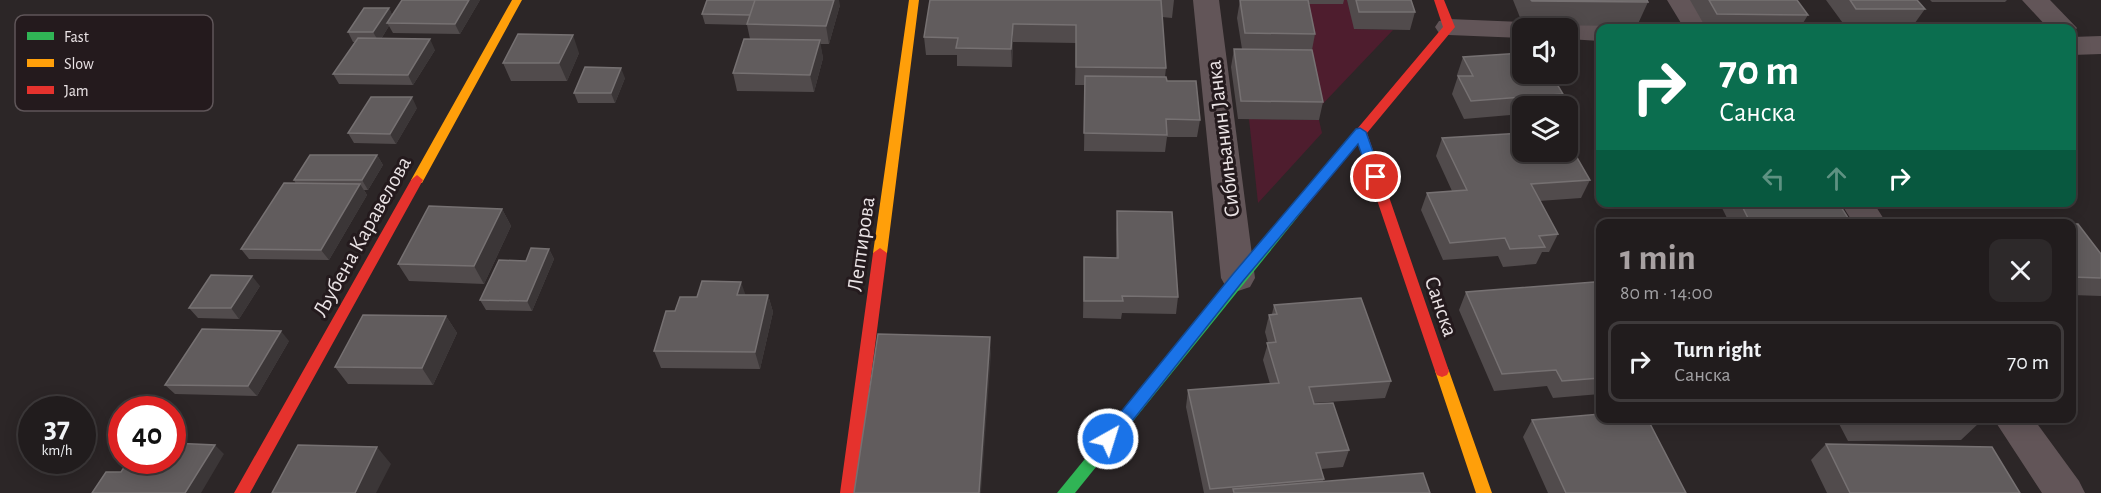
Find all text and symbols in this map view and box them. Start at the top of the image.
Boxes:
legend [15,15,213,111]
map controls [1512,18,1578,162]
button: sound [1512,18,1578,84]
text: Fast [64,29,89,45]
icon: right [1620,48,1698,126]
text: 70 m [1719,50,1799,92]
text: Slow [64,56,94,72]
street label: Сибињанин Јанка [1202,59,1244,219]
text: Jam [64,83,89,99]
button: layers [1512,96,1578,162]
text: Санска [1719,99,1796,126]
pin [1350,151,1401,202]
street label: Љубена Каравелова [309,153,415,320]
icon: arrive [1359,160,1392,193]
icon: left [1757,162,1790,195]
icon: ahead [1820,162,1853,195]
icon: right [1883,162,1916,195]
street label: Лептирова [843,195,879,293]
button: close [1989,239,2052,302]
text: 1 min [1620,240,1696,276]
street label: Санска [1421,273,1462,339]
text: 80 m · 14:00 [1620,283,1713,303]
text: Turn right [1674,339,1761,361]
icon: right [1623,345,1656,378]
text: 70 m [2007,351,2049,373]
text: Санска [1674,365,1731,385]
speed limit sign: 40 [108,396,186,474]
position arrow [1076,407,1140,471]
text: 37 [44,413,70,443]
text: km/h [42,443,72,458]

